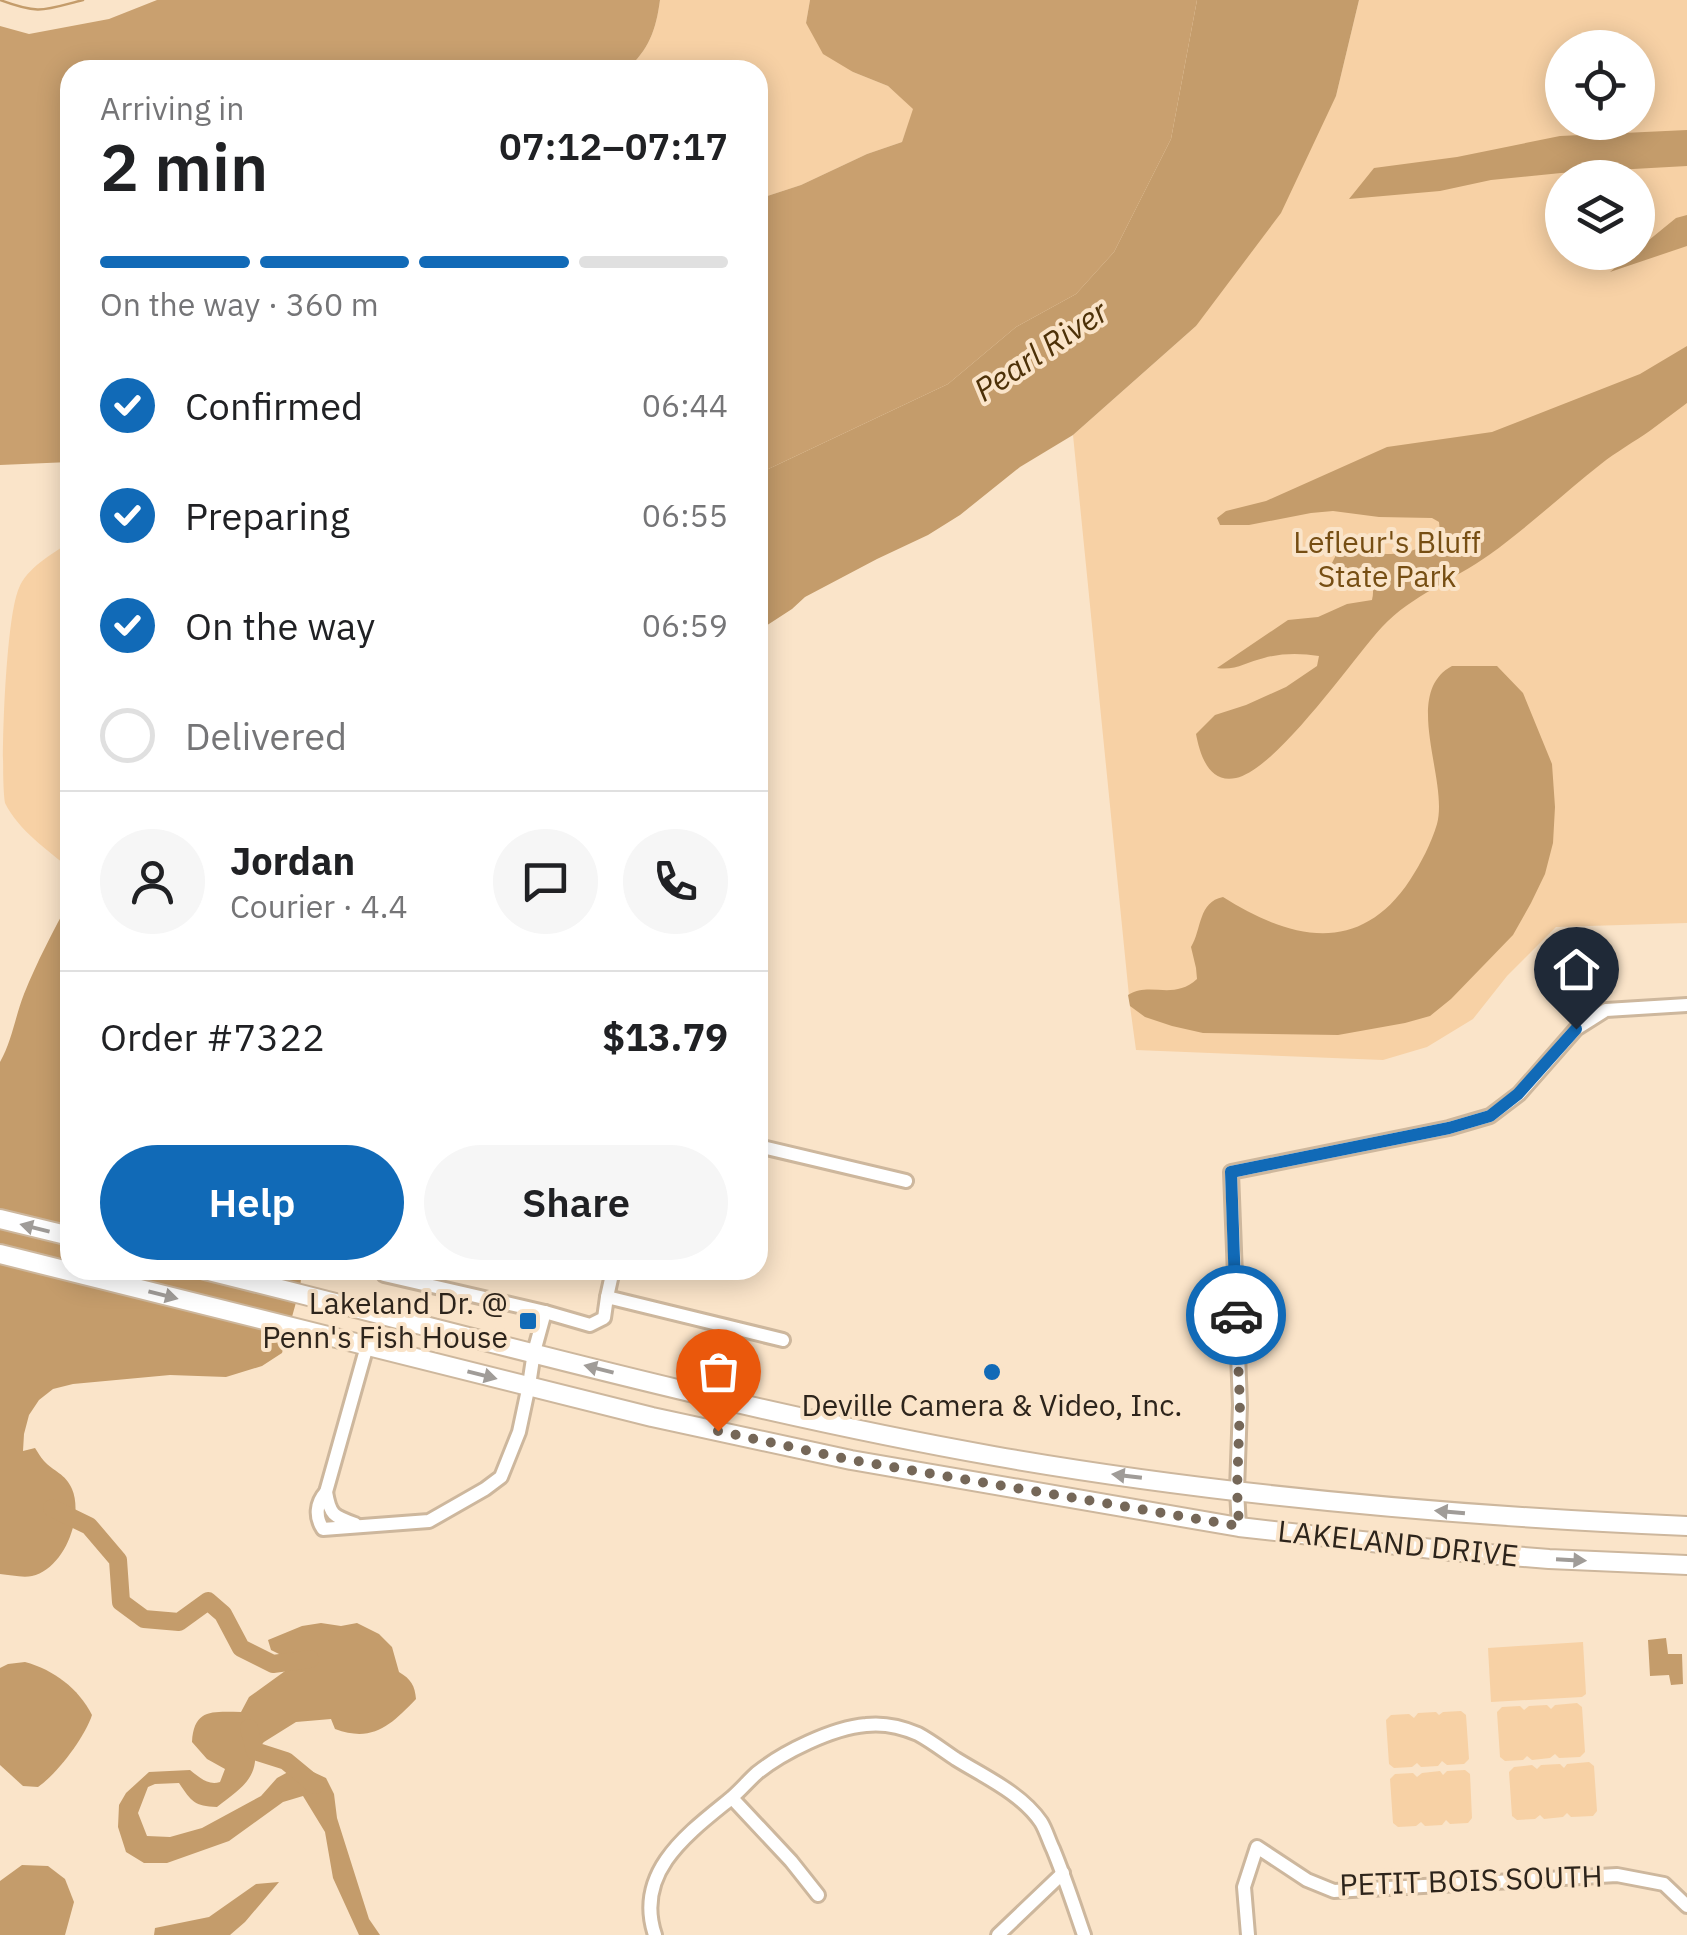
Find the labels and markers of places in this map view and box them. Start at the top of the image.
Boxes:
pin [1534,927,1619,1030]
place label: Lakeland Dr. @ Penn's Fish House [262,1283,508,1356]
marker: Lakeland Dr. @ Penn's Fish House [517,1310,539,1332]
pin [676,1329,761,1432]
marker: Deville Camera & Video, Inc. [981,1361,1003,1383]
place label: Deville Camera & Video, Inc. [802,1385,1182,1424]

